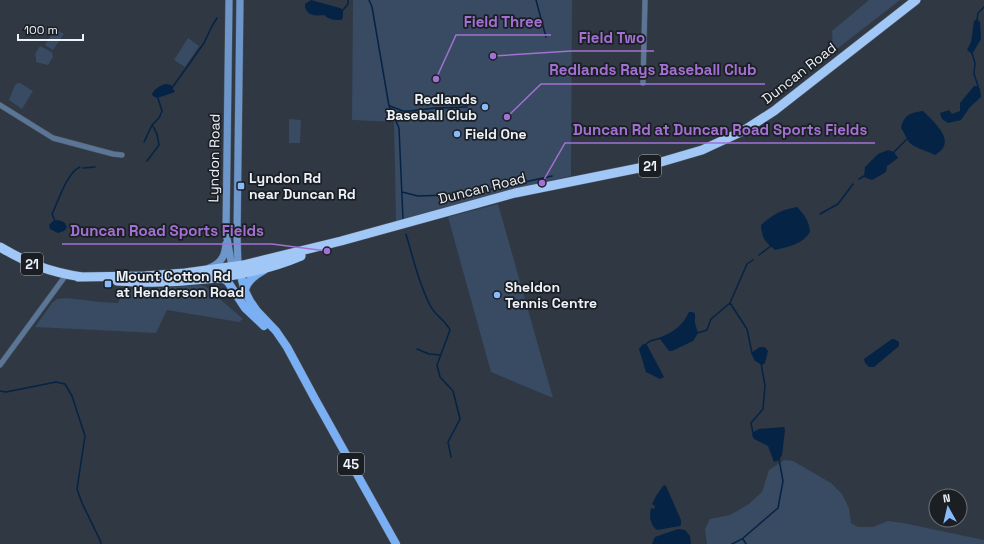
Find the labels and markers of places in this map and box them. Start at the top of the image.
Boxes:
callout: Field Three [456,8,551,35]
callout: Field Two [571,24,654,51]
callout: Redlands Rays Baseball Club [541,57,765,84]
place label: Redlands Baseball Club [386,90,477,124]
marker: Redlands Baseball Club [480,102,490,112]
callout: Duncan Rd at Duncan Road Sports Fields [565,116,875,143]
place label: Field One [465,125,527,143]
marker: Field One [452,129,462,139]
place label: Lyndon Rd near Duncan Rd [249,169,356,203]
marker: Lyndon Rd near Duncan Rd [236,181,246,191]
callout: Duncan Road Sports Fields [62,217,272,244]
place label: Mount Cotton Rd at Henderson Road [116,267,244,301]
place label: Sheldon Tennis Centre [505,278,597,312]
marker: Mount Cotton Rd at Henderson Road [103,279,113,289]
marker: Sheldon Tennis Centre [492,290,502,300]

